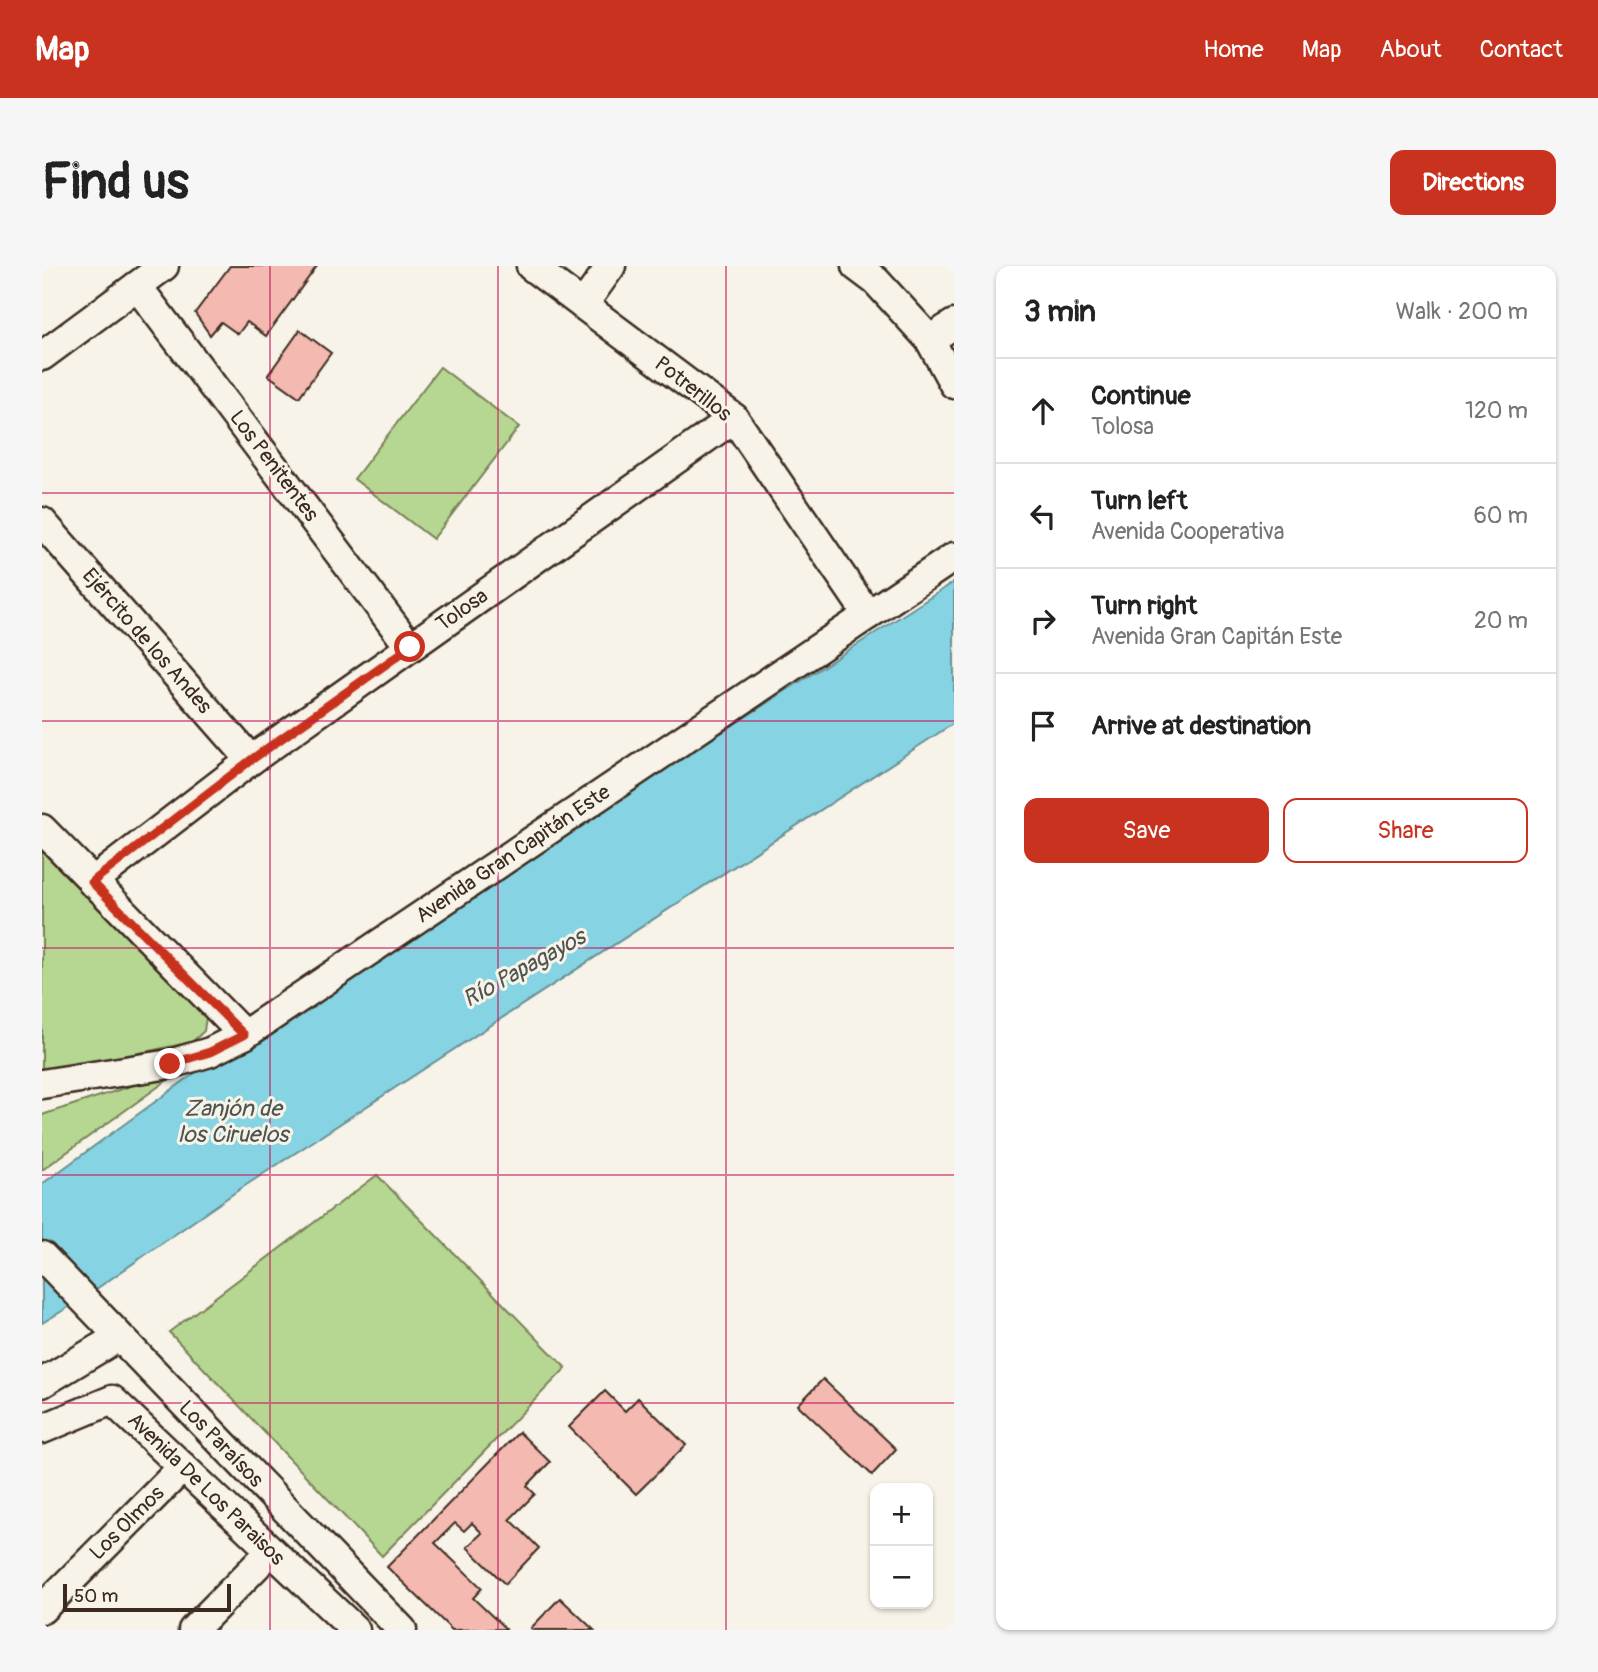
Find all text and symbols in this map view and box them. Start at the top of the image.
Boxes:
text: Map [35,29,90,70]
text: Home [1203,35,1264,64]
text: Map [1302,35,1342,64]
text: About [1380,35,1442,64]
text: Contact [1480,35,1563,64]
button: Directions [1390,150,1556,215]
text: Find us [42,152,189,213]
text: 3 min [1024,293,1096,330]
text: Walk · 200 m [1395,297,1528,326]
street label: Potrerillos [649,350,738,428]
text: Continue [1091,380,1191,412]
icon: ahead [1024,392,1062,430]
text: 120 m [1465,396,1528,425]
street label: Los Penitentes [223,405,325,528]
text: Tolosa [1091,412,1154,441]
text: Turn left [1091,485,1187,517]
icon: left [1024,497,1062,535]
text: 60 m [1473,501,1528,530]
text: Avenida Cooperativa [1091,517,1284,546]
street label: Ejército de los Andes [76,563,218,720]
street label: Tolosa [431,582,493,638]
text: Turn right [1091,590,1197,622]
icon: right [1024,602,1062,640]
text: 20 m [1474,606,1528,635]
text: Avenida Gran Capitán Este [1091,622,1342,651]
route start [394,631,425,662]
icon: arrive [1024,707,1062,745]
text: Arrive at destination [1091,710,1311,742]
street label: Avenida Gran Capitán Este [410,778,616,929]
button: Save [1024,798,1269,863]
button: Share [1283,798,1528,863]
water label: Río Papagayos [458,921,593,1014]
route end [154,1048,185,1079]
water label: Zanjón de los Ciruelos [178,1094,291,1149]
street label: Los Paraísos [173,1395,270,1494]
street label: Avenida De Los Paraisos [122,1407,291,1572]
street label: Los Olmos [84,1480,170,1566]
map controls [870,1483,933,1609]
button: + [870,1483,933,1546]
button: − [870,1546,933,1609]
scale bar [63,1581,231,1613]
text: 50 m [74,1584,118,1608]

